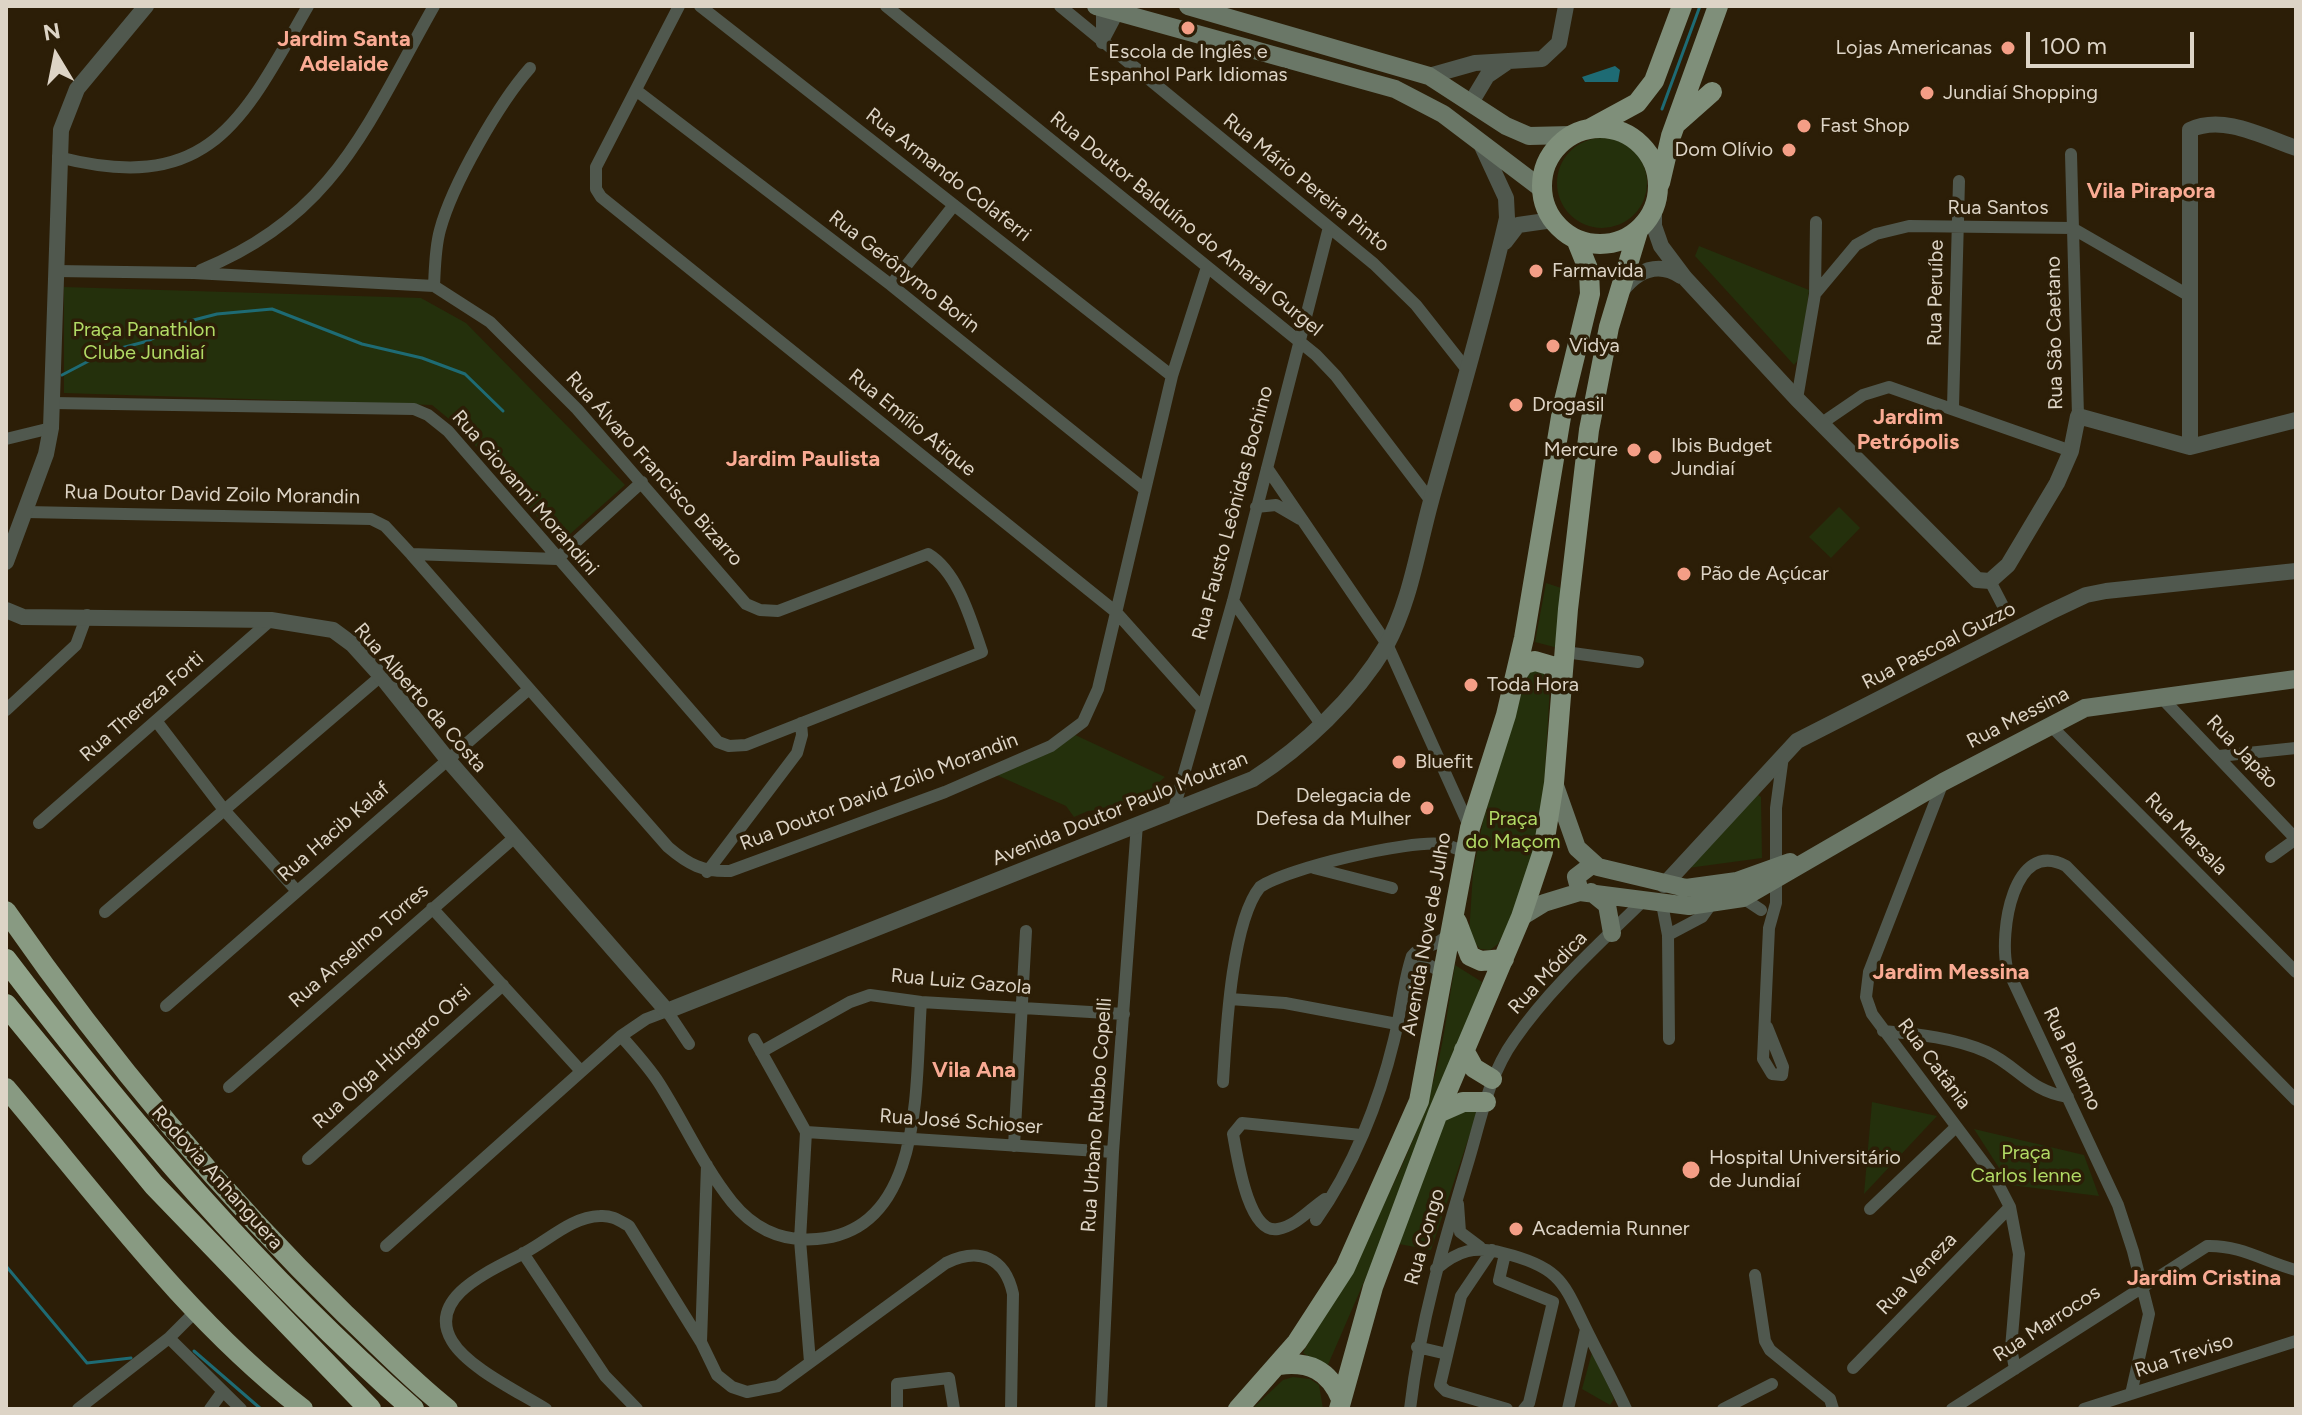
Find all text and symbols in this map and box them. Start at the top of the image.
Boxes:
north arrow [16,16,96,96]
scale bar [2030,16,2198,66]
text: N [41,17,62,47]
marker: Escola de Inglês e Espanhol Park Idiomas [1179,19,1197,37]
district label: Jardim Santa Adelaide [277,27,411,78]
text: 100 m [2040,31,2107,60]
place label: Lojas Americanas [1836,36,1992,60]
marker: Lojas Americanas [1999,39,2017,57]
place label: Escola de Inglês e Espanhol Park Idiomas [1088,40,1288,87]
place label: Jundiaí Shopping [1943,81,2098,105]
marker: Jundiaí Shopping [1918,84,1936,102]
street label: Rua Armando Colaferri [861,103,1035,247]
street label: Rua Doutor Balduíno do Amaral Gurgel [1045,107,1327,341]
street label: Rua Mário Pereira Pinto [1218,109,1394,257]
place label: Fast Shop [1820,114,1910,138]
marker: Fast Shop [1795,117,1813,135]
place label: Dom Olívio [1674,138,1773,162]
marker: Dom Olívio [1780,141,1798,159]
district label: Vila Pirapora [2086,179,2216,205]
street label: Rua Santos [1948,196,2048,220]
street label: Rua Gerônymo Borin [824,206,984,338]
street label: Rua Peruíbe [1923,240,1949,346]
street label: Rua São Caetano [2042,256,2068,410]
place label: Farmavida [1552,259,1644,283]
marker: Farmavida [1527,262,1545,280]
park label: Praça Panathlon Clube Jundiaí [72,318,216,365]
place label: Vidya [1569,334,1620,358]
marker: Vidya [1544,337,1562,355]
street label: Rua Emílio Atique [843,364,981,482]
street label: Rua Álvaro Francisco Bizarro [560,367,748,571]
street label: Rua Fausto Leônidas Bochino [1187,383,1279,643]
place label: Drogasil [1532,393,1604,417]
marker: Drogasil [1507,396,1525,414]
street label: Rua Giovanni Morandini [447,405,603,581]
district label: Jardim Petrópolis [1857,405,1959,456]
place label: Ibis Budget Jundiaí [1671,434,1772,481]
place label: Mercure [1544,438,1618,462]
marker: Mercure [1625,441,1643,459]
district label: Jardim Paulista [726,447,880,473]
marker: Ibis Budget Jundiaí [1646,448,1664,466]
street label: Rua Doutor David Zoilo Morandin [64,480,360,510]
place label: Pão de Açúcar [1700,562,1829,586]
marker: Pão de Açúcar [1675,565,1693,583]
street label: Rua Pascoal Guzzo [1858,597,2020,695]
street label: Rua Alberto da Costa [349,618,491,778]
street label: Rua Thereza Forti [75,647,209,767]
place label: Toda Hora [1487,673,1579,697]
marker: Toda Hora [1462,676,1480,694]
street label: Rua Messina [1963,682,2073,754]
street label: Rua Japão [2201,710,2283,794]
street label: Rua Doutor David Zoilo Morandin [737,728,1021,856]
street label: Avenida Doutor Paulo Moutran [989,747,1251,871]
place label: Bluefit [1415,750,1473,774]
marker: Bluefit [1390,753,1408,771]
street label: Rua Hacib Kalaf [273,777,395,887]
place label: Delegacia de Defesa da Mulher [1255,784,1411,831]
street label: Rua Marsala [2140,788,2232,880]
marker: Delegacia de Defesa da Mulher [1418,799,1436,817]
park label: Praça do Maçom [1466,807,1560,854]
street label: Avenida Nove de Julho [1397,830,1457,1038]
street label: Rua Anselmo Torres [284,879,434,1013]
street label: Rua Módica [1504,927,1592,1019]
district label: Jardim Messina [1873,960,2029,986]
street label: Rua Luiz Gazola [890,964,1032,1000]
street label: Rua Olga Húngaro Orsi [308,980,476,1134]
street label: Rua Urbano Rubbo Copelli [1077,997,1117,1233]
street label: Rua Palermo [2038,1004,2106,1114]
street label: Rua Catânia [1892,1014,1976,1114]
district label: Vila Ana [932,1058,1016,1084]
street label: Rodovia Anhanguera [146,1101,288,1255]
street label: Rua José Schioser [879,1104,1043,1140]
park label: Praça Carlos Ienne [1970,1141,2082,1188]
place label: Hospital Universitário de Jundiaí [1709,1146,1901,1193]
marker: Hospital Universitário de Jundiaí [1680,1159,1702,1181]
street label: Rua Congo [1400,1186,1450,1288]
place label: Academia Runner [1532,1217,1690,1241]
marker: Academia Runner [1507,1220,1525,1238]
street label: Rua Veneza [1872,1228,1962,1320]
district label: Jardim Cristina [2127,1266,2281,1292]
street label: Rua Marrocos [1989,1280,2105,1368]
street label: Rua Treviso [2132,1329,2236,1383]

